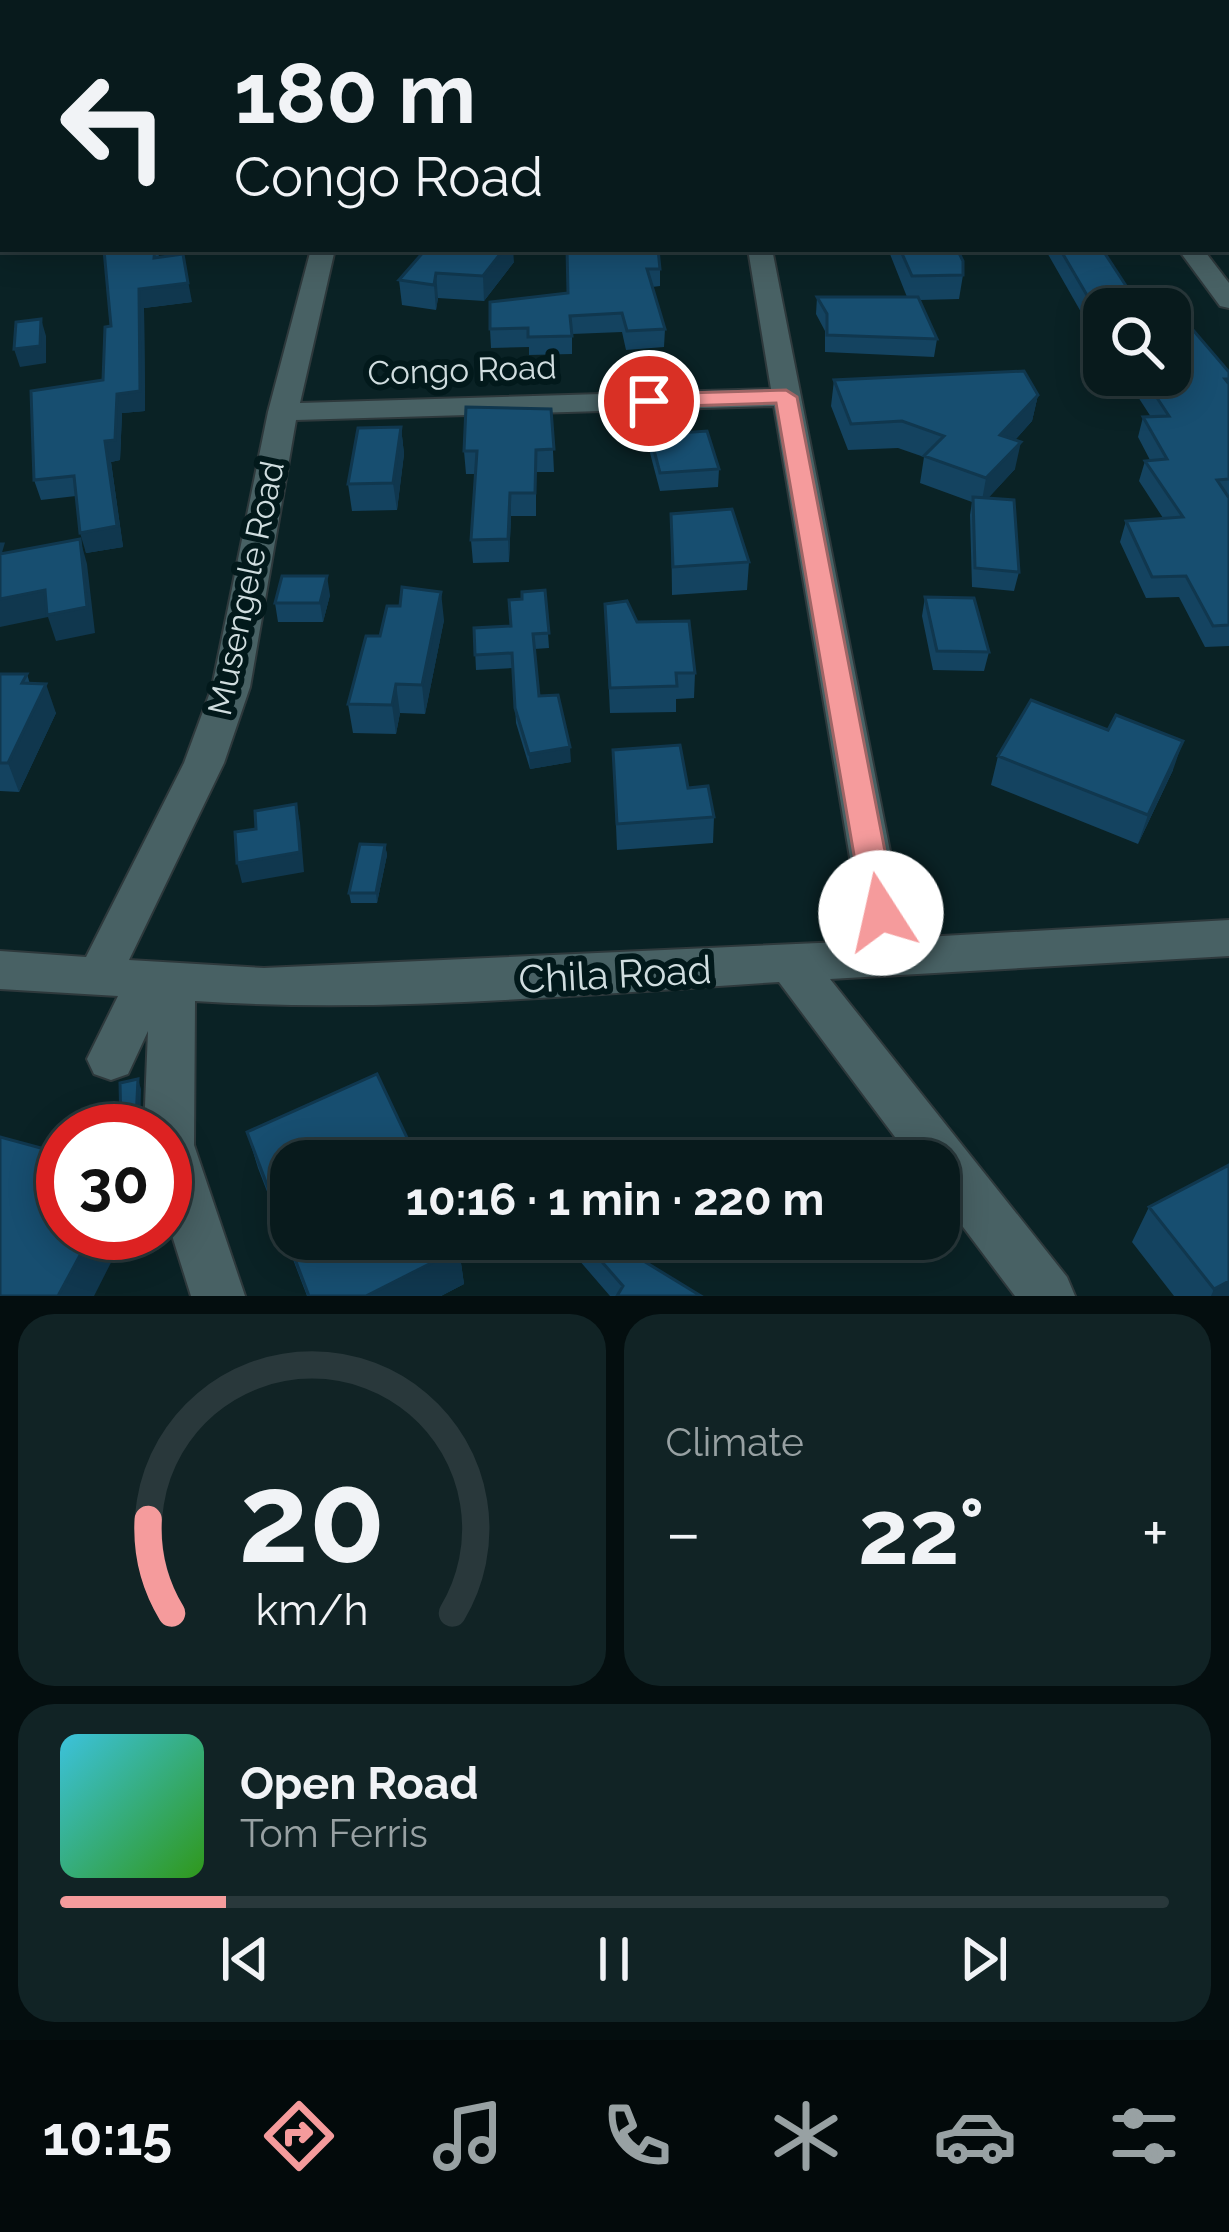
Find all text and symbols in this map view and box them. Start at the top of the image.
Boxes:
text: 180 m [234,44,476,143]
icon: left [36,48,192,204]
text: Congo Road [234,145,543,209]
map controls [1083,288,1191,396]
button: search [1083,288,1191,396]
street label: Congo Road [367,347,557,393]
pin [598,350,700,452]
icon: arrive [616,368,682,434]
street label: Musengele Road [200,457,292,719]
position arrow [818,850,944,976]
street label: Chila Road [517,946,713,1002]
speed limit sign: 30 [36,1104,192,1260]
text: 10:16 · 1 min · 220 m [406,1173,824,1226]
text: Climate [666,1419,804,1465]
text: 20 [238,1445,385,1591]
text: 22° [858,1479,985,1585]
text: − [666,1494,701,1571]
text: + [1142,1494,1169,1571]
text: km/h [255,1585,368,1635]
text: Open Road [240,1757,479,1810]
text: Tom Ferris [240,1810,428,1856]
icon: previous [212,1926,278,1992]
icon: pause [581,1926,647,1992]
icon: next [951,1926,1017,1992]
icon: directions [257,2094,341,2178]
icon: music [426,2094,510,2178]
icon: phone [595,2094,679,2178]
icon: climate [764,2094,848,2178]
icon: car [933,2094,1017,2178]
icon: filters [1102,2094,1186,2178]
text: 10:15 [43,2104,172,2168]

